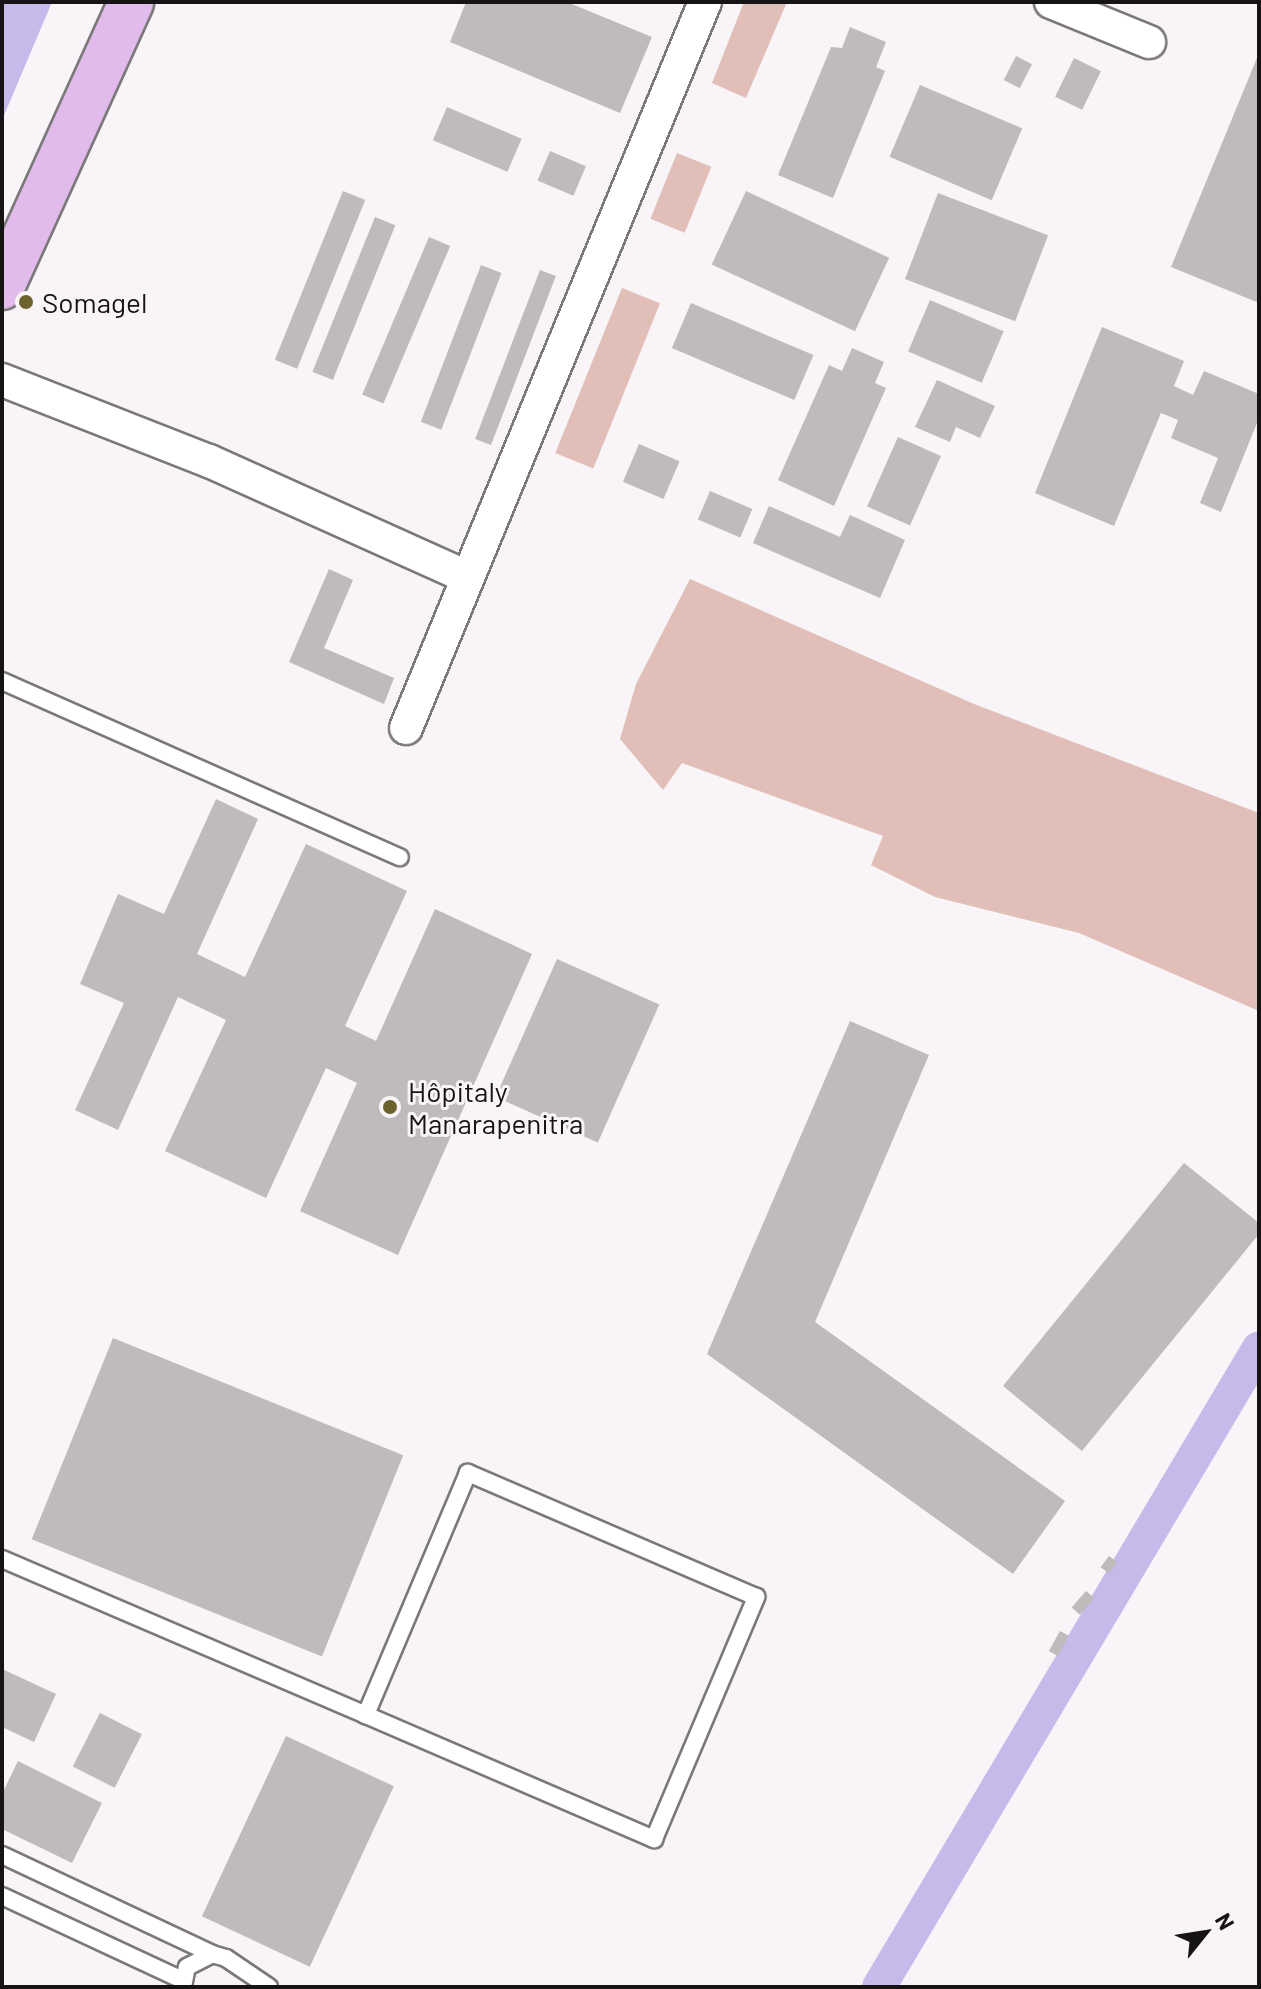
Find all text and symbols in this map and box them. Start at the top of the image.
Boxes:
place label: Somagel [42,285,147,319]
marker: Somagel [17,293,35,311]
place label: Hôpitaly Manarapenitra [408,1074,583,1140]
marker: Hôpitaly Manarapenitra [379,1096,401,1118]
north arrow [1165,1893,1245,1973]
text: N [1211,1908,1241,1934]

